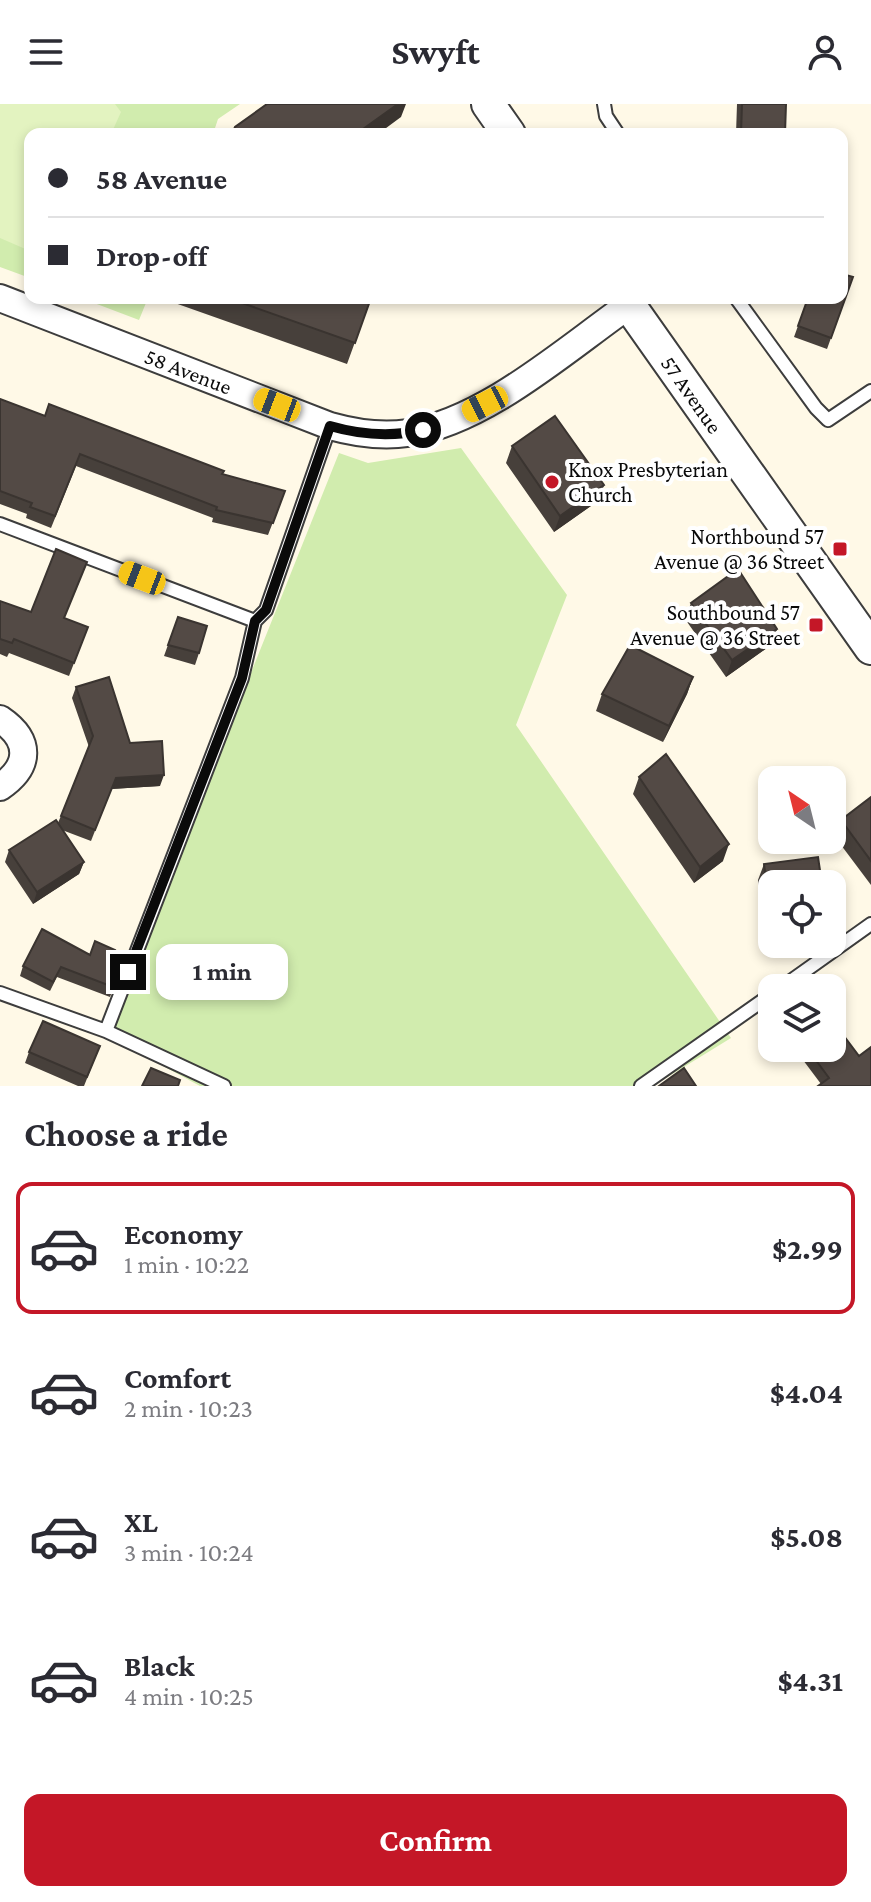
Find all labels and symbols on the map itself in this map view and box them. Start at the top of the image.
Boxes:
street label: 58 Avenue [141,343,235,400]
street label: 57 Avenue [656,351,727,438]
car [458,382,512,426]
car [250,385,304,425]
route start [405,412,441,448]
place label: Knox Presbyterian Church [568,457,728,507]
marker: Knox Presbyterian Church [543,473,561,491]
place label: Northbound 57 Avenue @ 36 Street [654,524,825,574]
marker: Northbound 57 Avenue @ 36 Street [831,540,849,558]
car [115,558,169,598]
place label: Southbound 57 Avenue @ 36 Street [630,600,801,650]
marker: Southbound 57 Avenue @ 36 Street [807,616,825,634]
north arrow [758,766,846,854]
callout: 1 min [156,944,288,1000]
route end [110,954,146,990]

